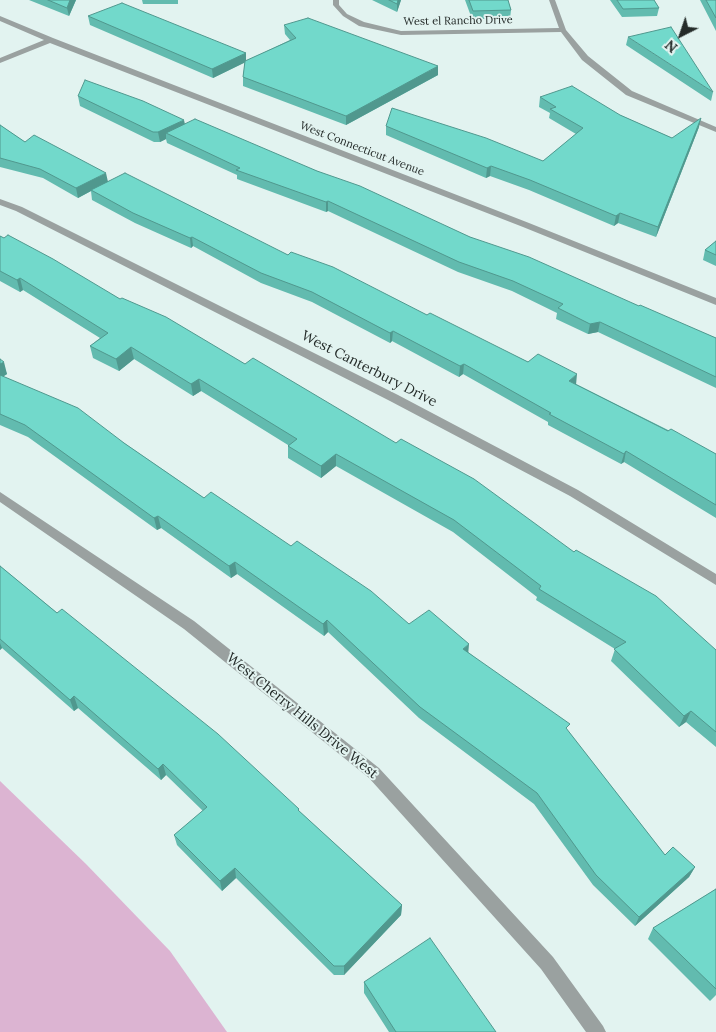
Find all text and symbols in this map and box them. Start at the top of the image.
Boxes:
north arrow [656,10,706,60]
street label: West el Rancho Drive [403,13,513,29]
text: N [661,36,681,57]
street label: West Connecticut Avenue [298,119,426,179]
street label: West Canterbury Drive [298,328,440,410]
street label: West Cherry Hills Drive West [223,650,381,782]

